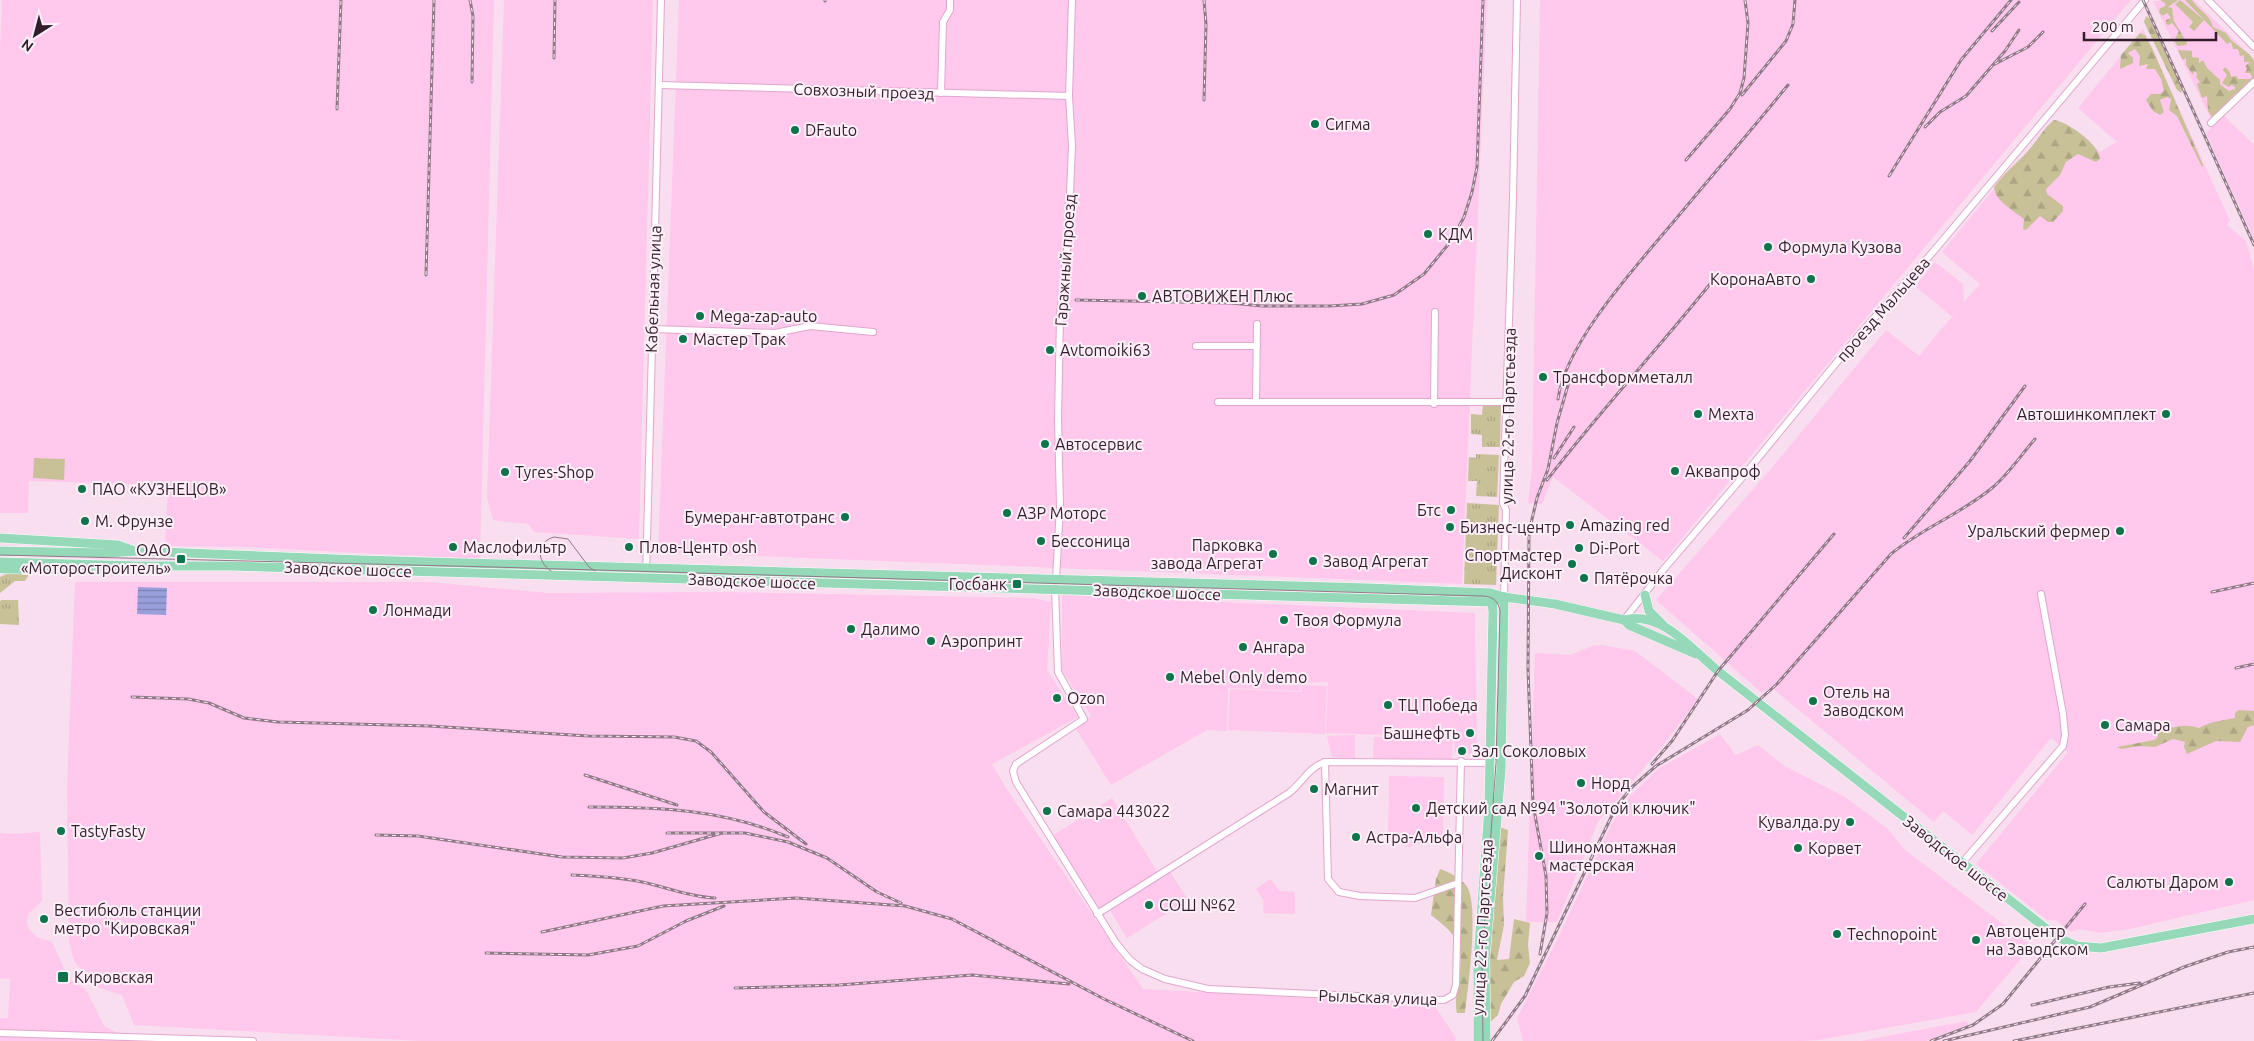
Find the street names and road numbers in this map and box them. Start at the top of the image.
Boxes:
street label: Совхозный проезд [793,80,935,102]
street label: Гаражный проезд [1051,193,1079,327]
street label: Кабельная улица [642,225,664,353]
street label: проезд Мальцева [1833,253,1933,365]
street label: улица 22-го Партсъезда [1497,328,1519,504]
street label: Заводское шоссе [284,558,412,580]
street label: Заводское шоссе [688,570,816,592]
street label: Заводское шоссе [1093,581,1221,603]
street label: Заводское шоссе [1900,811,2012,905]
street label: улица 22-го Партсъезда [1468,838,1496,1016]
street label: Рыльская улица [1318,986,1438,1008]

